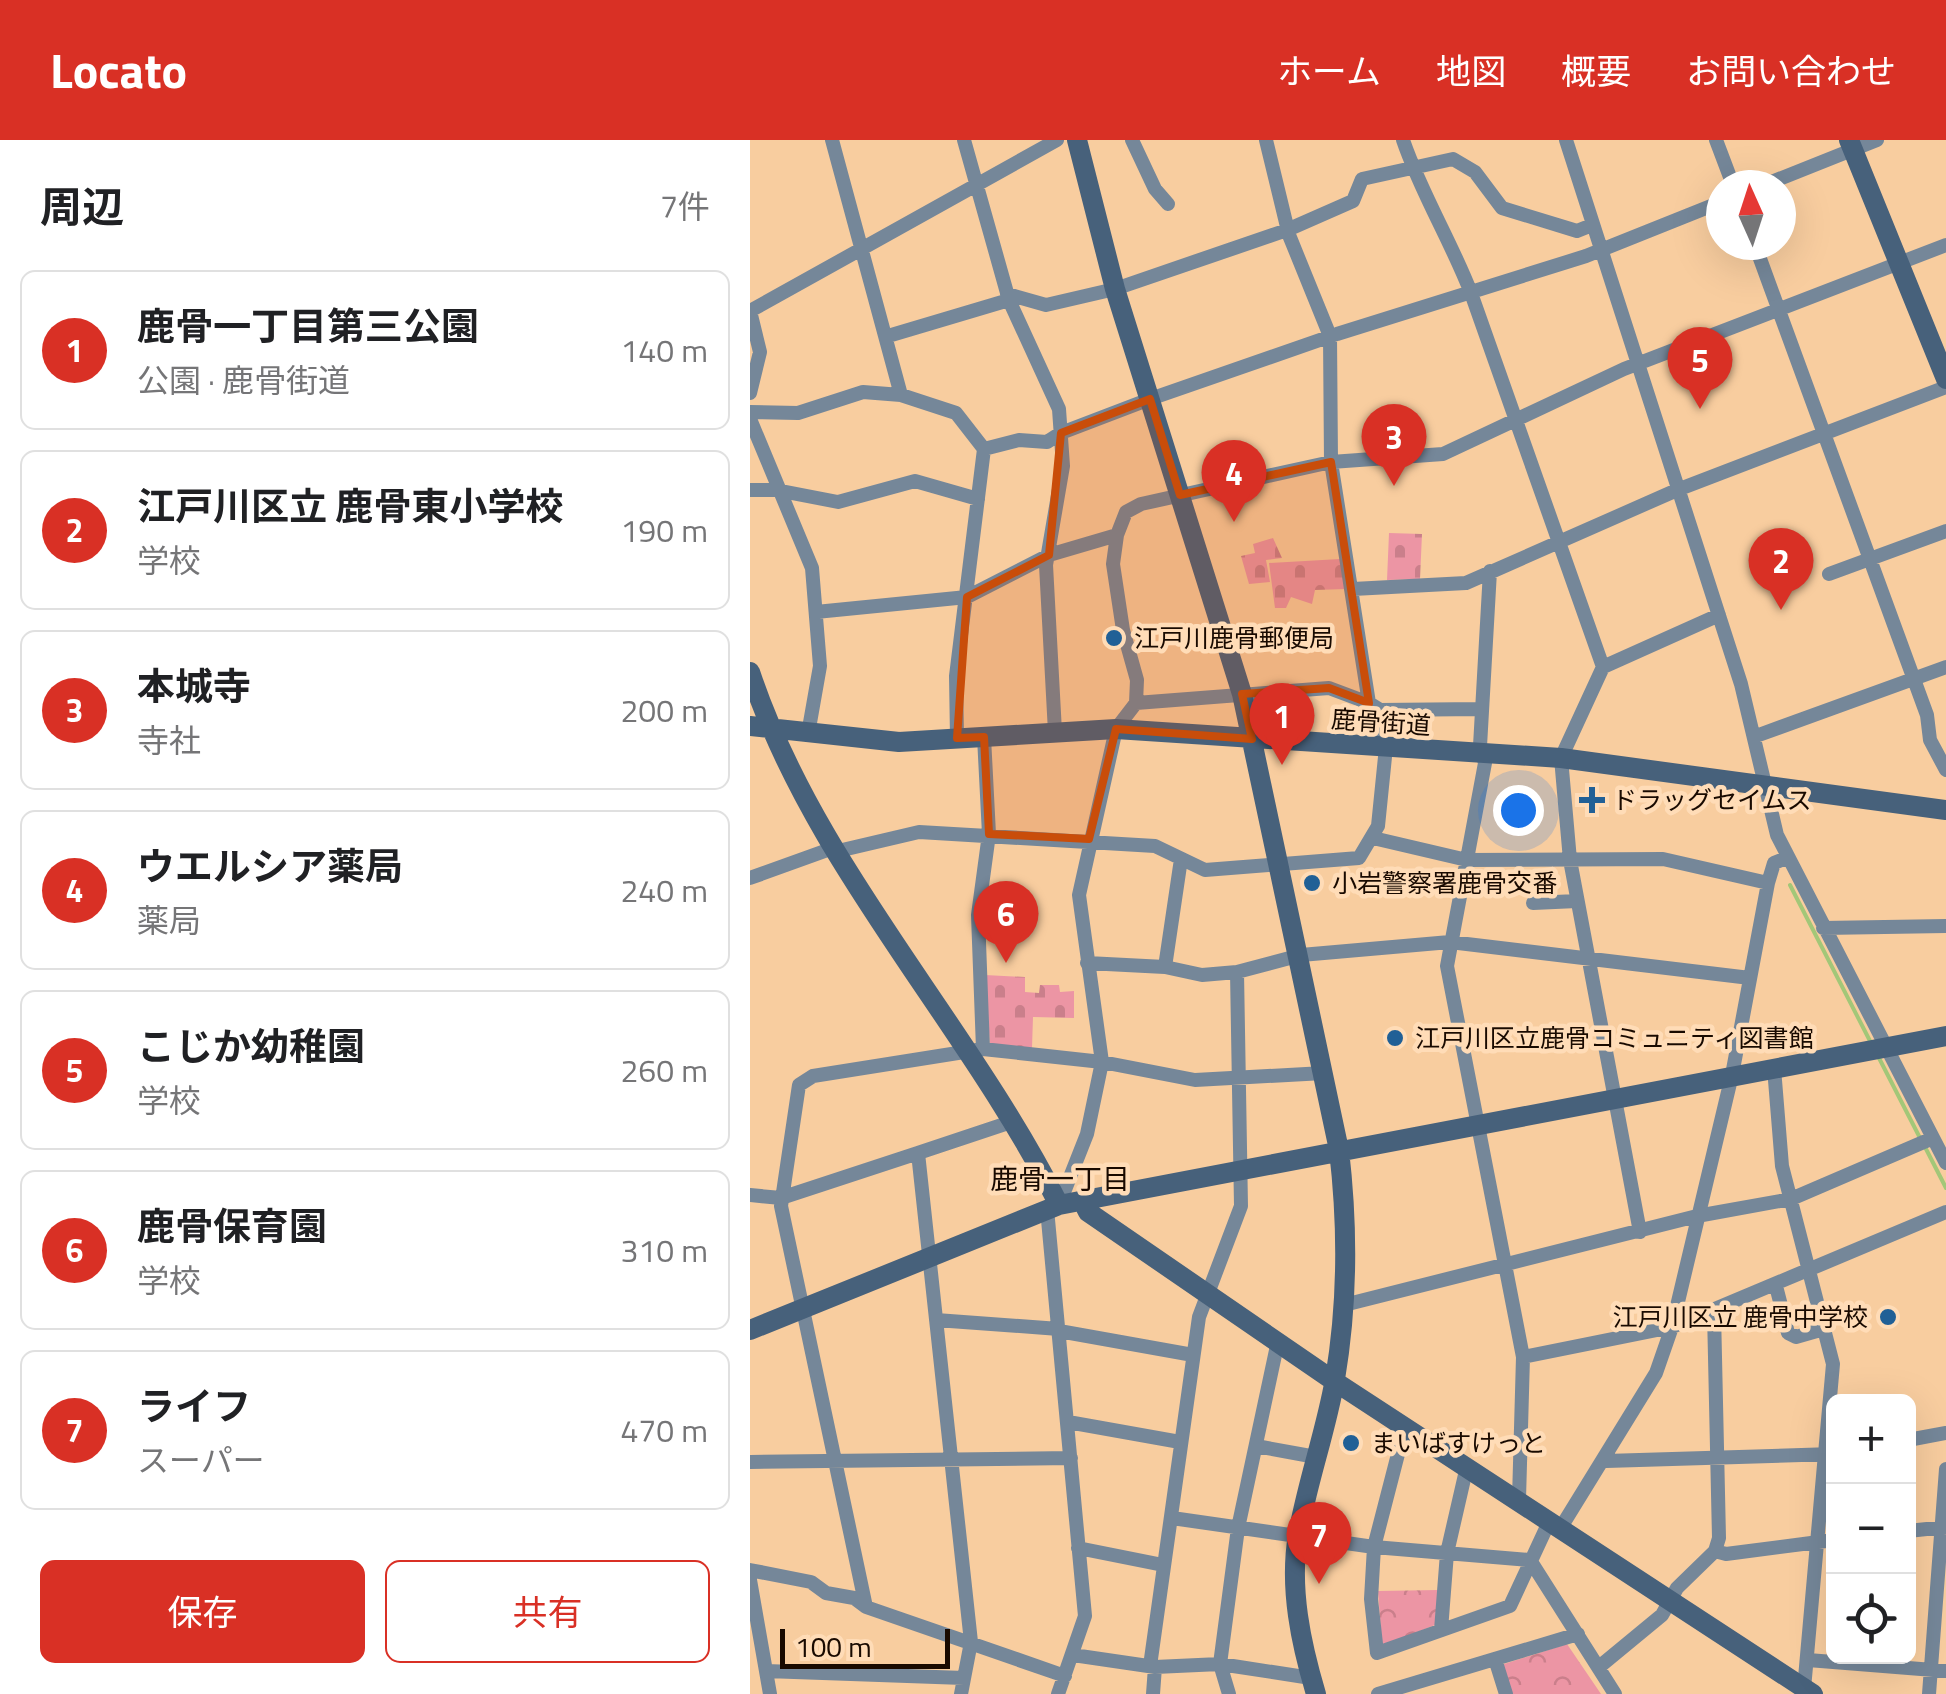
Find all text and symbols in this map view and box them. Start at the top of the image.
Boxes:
text: Locato [50,34,187,107]
text: ホーム [1277,44,1381,98]
text: 地図 [1436,44,1506,98]
text: 概要 [1561,44,1631,98]
text: お問い合わせ [1686,44,1896,98]
north arrow [1706,170,1796,260]
text: 周辺 [40,174,124,238]
text: 7件 [660,182,710,230]
text: 鹿骨一丁目第三公園 [137,297,479,355]
text: 1 [66,326,83,374]
text: 140 m [620,326,708,374]
pin: 5 [1668,326,1732,409]
text: 公園 · 鹿骨街道 [137,356,350,404]
pin: 3 [1362,404,1426,486]
pin: 4 [1202,440,1266,522]
text: 江戸川区立 鹿骨東小学校 [137,477,563,535]
text: 2 [66,506,83,554]
text: 190 m [620,506,708,554]
pin: 2 [1748,528,1814,610]
text: 学校 [137,536,201,584]
place label: 江戸川鹿骨郵便局 [1134,619,1334,657]
marker: 江戸川鹿骨郵便局 [1103,627,1125,649]
text: 本城寺 [137,657,251,715]
pin: 1 [1250,682,1314,765]
text: 3 [66,686,83,734]
text: 200 m [620,686,708,734]
street label: 鹿骨街道 [1330,700,1432,744]
text: 寺社 [137,716,201,764]
place label: ドラッグセイムス [1612,781,1812,819]
your location [1493,785,1544,836]
marker: ドラッグセイムス [1581,789,1603,811]
text: ウエルシア薬局 [137,837,403,895]
place label: 小岩警察署鹿骨交番 [1332,864,1557,902]
text: 4 [66,866,83,914]
text: 240 m [620,866,708,914]
marker: 小岩警察署鹿骨交番 [1301,872,1323,894]
pin: 6 [974,880,1038,963]
text: 薬局 [137,896,201,944]
text: こじか幼稚園 [137,1017,365,1075]
place label: 江戸川区立鹿骨コミュニティ図書館 [1415,1019,1814,1057]
marker: 江戸川区立鹿骨コミュニティ図書館 [1384,1027,1406,1049]
text: 5 [66,1046,83,1094]
text: 260 m [620,1046,708,1094]
text: 学校 [137,1076,201,1124]
district label: 鹿骨一丁目 [990,1157,1130,1200]
text: 鹿骨保育園 [137,1197,327,1255]
text: 6 [66,1226,83,1274]
text: 310 m [620,1226,708,1274]
text: 学校 [137,1256,201,1304]
place label: 江戸川区立 鹿骨中学校 [1612,1298,1868,1336]
marker: 江戸川区立 鹿骨中学校 [1877,1306,1899,1328]
text: ライフ [137,1377,251,1435]
map controls [1826,1394,1916,1664]
button: + [1826,1394,1916,1484]
text: 7 [66,1406,83,1454]
text: 470 m [620,1406,708,1454]
place label: まいばすけっと [1371,1424,1546,1462]
marker: まいばすけっと [1340,1432,1362,1454]
text: スーパー [137,1436,265,1484]
button: − [1826,1484,1916,1574]
pin: 7 [1286,1502,1352,1584]
button: 保存 [40,1560,365,1663]
button: 共有 [385,1560,710,1663]
button: locate [1826,1574,1916,1664]
scale bar [780,1624,950,1668]
text: 100 m [795,1625,872,1668]

